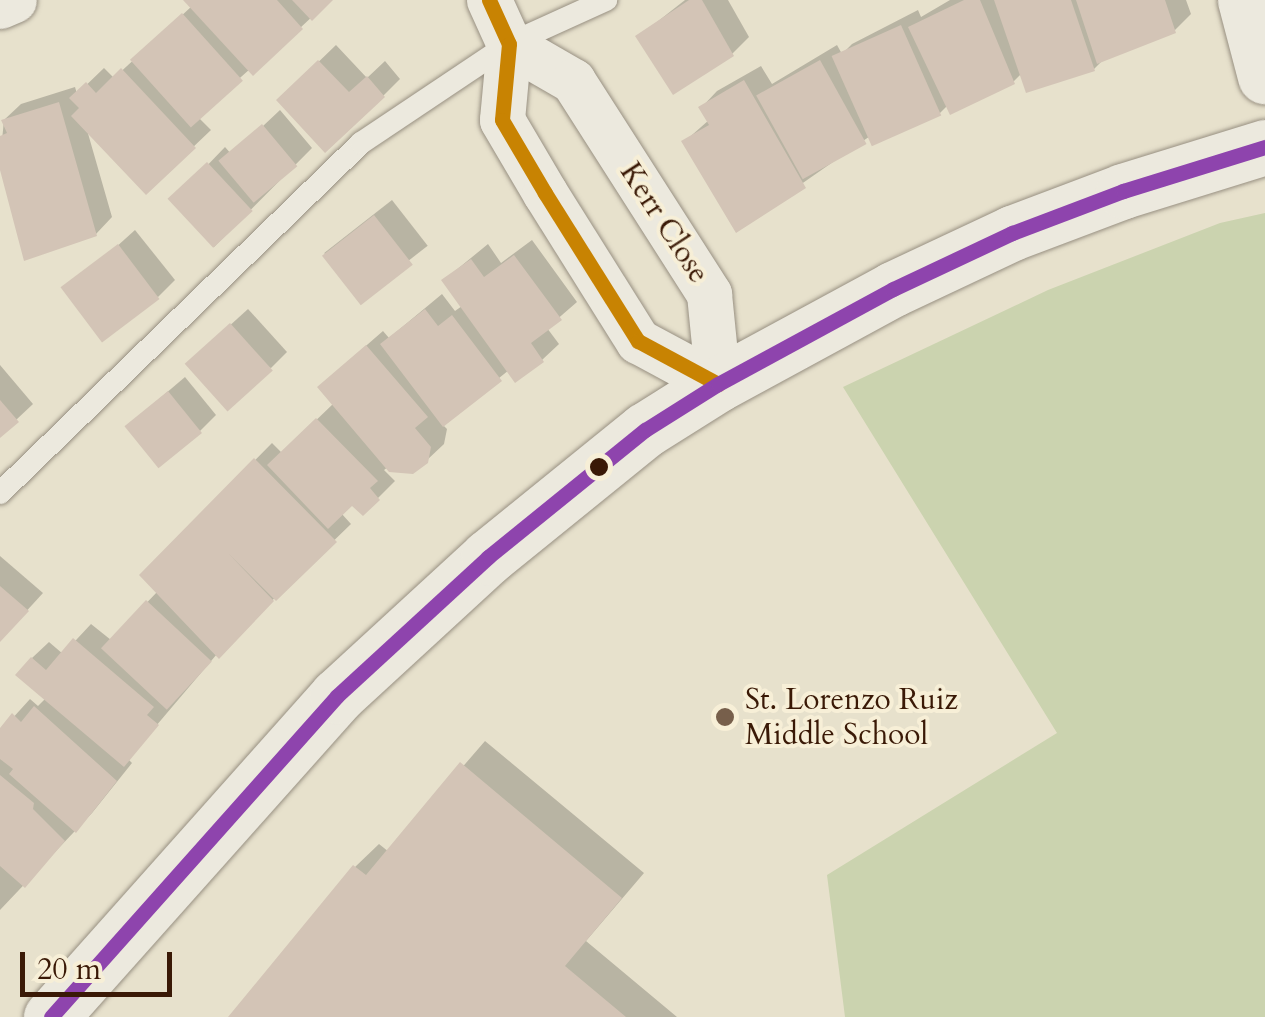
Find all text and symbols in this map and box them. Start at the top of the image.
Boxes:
street label: Kerr Close [612,156,716,290]
unlabelled marker [589,457,609,477]
place label: St. Lorenzo Ruiz Middle School [745,682,958,752]
marker: St. Lorenzo Ruiz Middle School [714,706,736,728]
scale bar [25,932,178,994]
text: 20 m [37,949,101,990]

